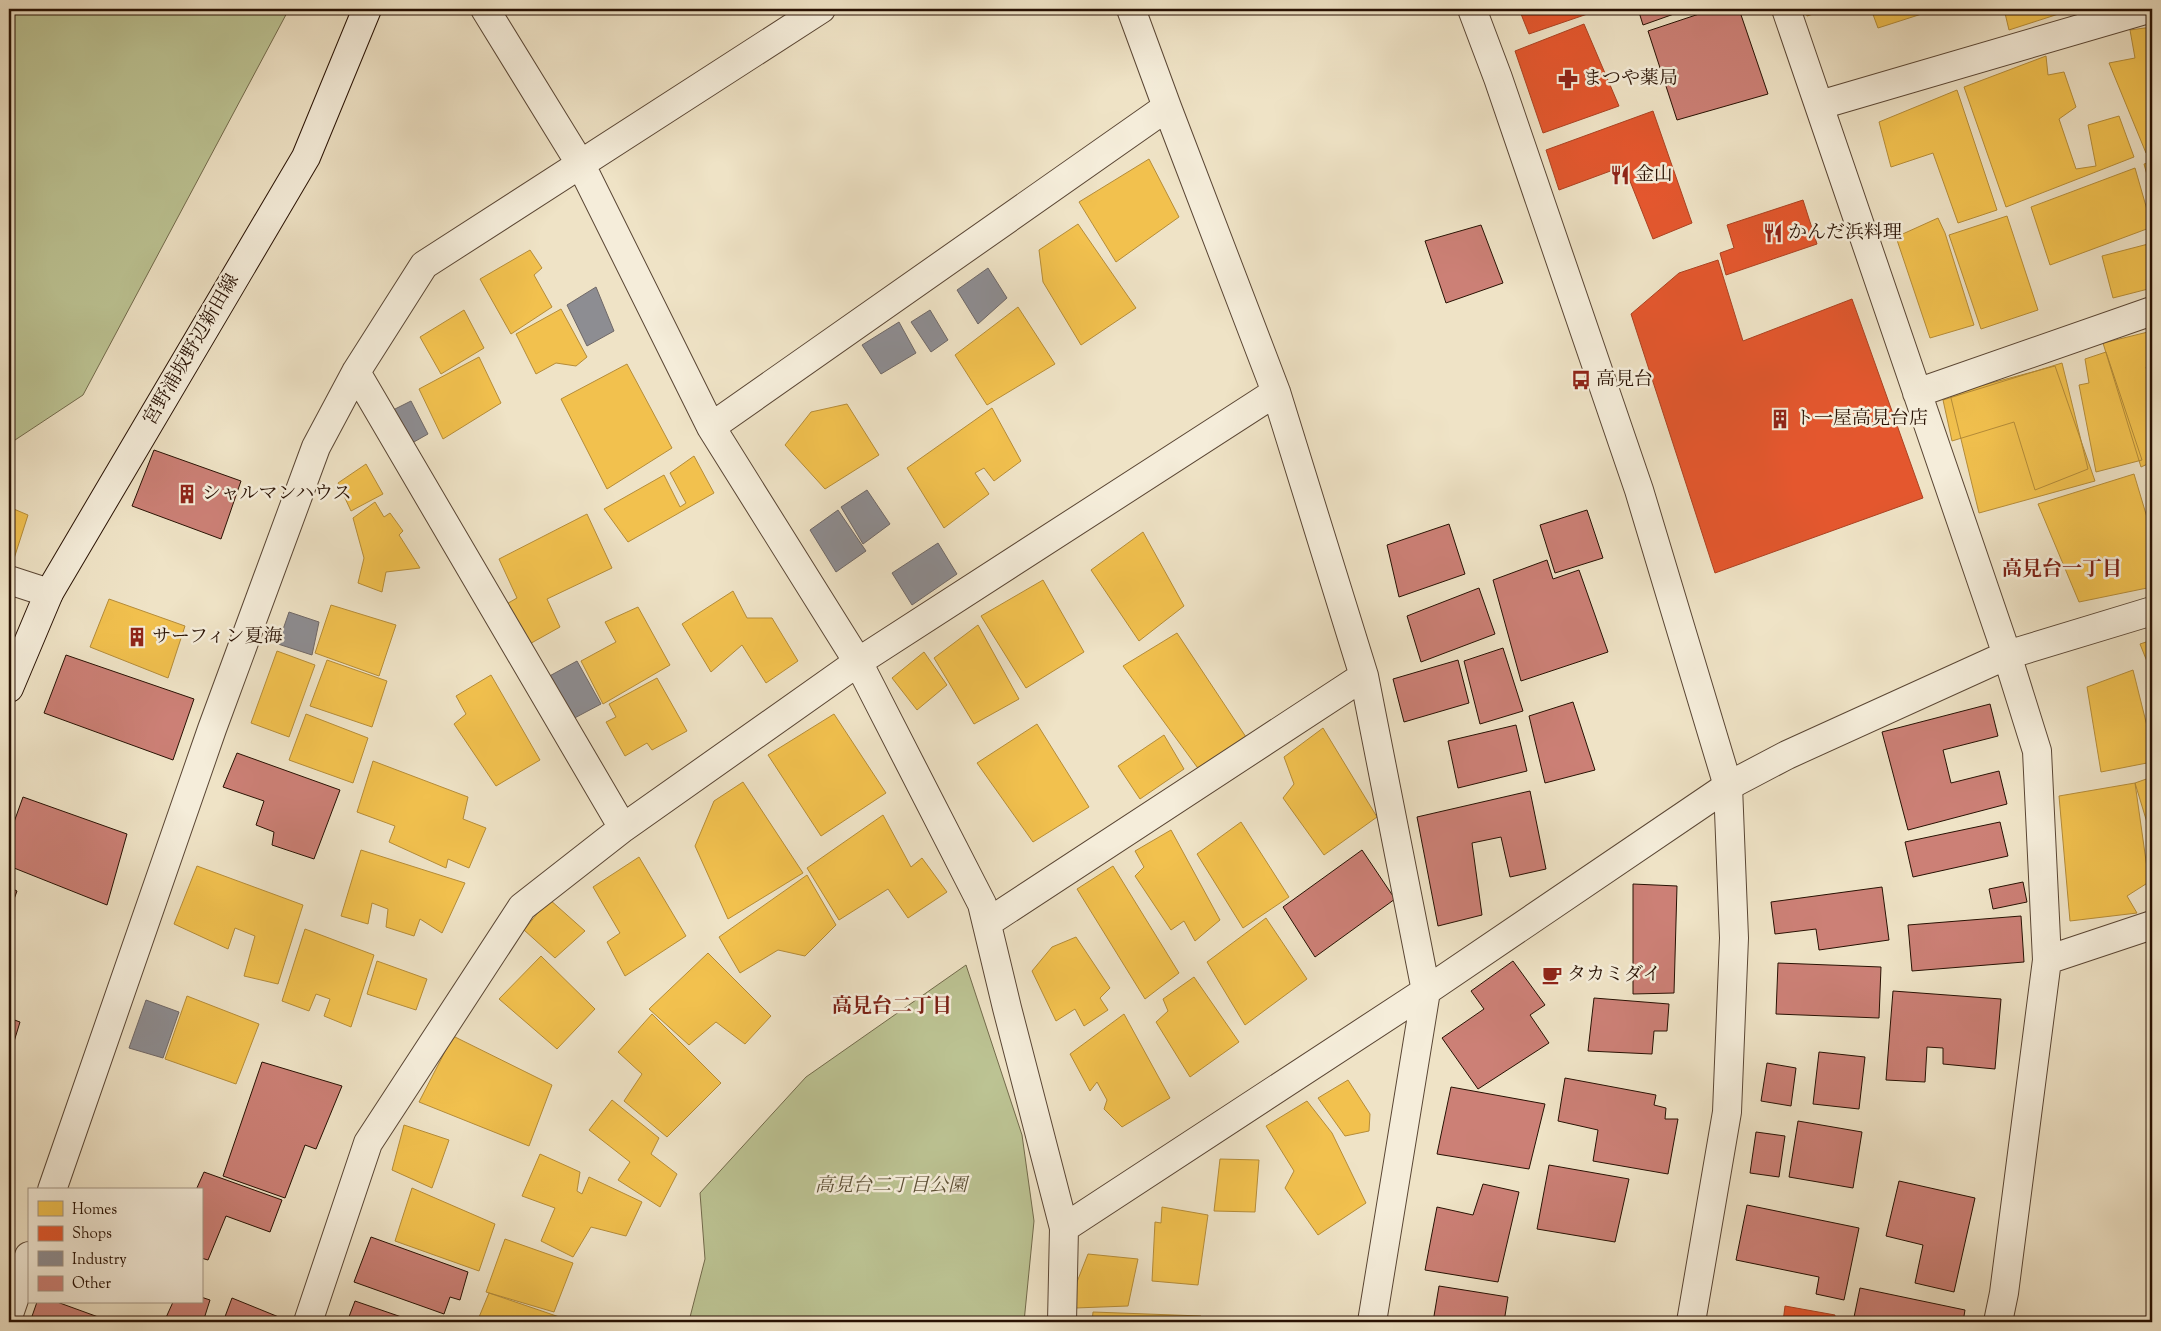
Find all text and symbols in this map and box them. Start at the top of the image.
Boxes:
place label: まつや薬局 [1583,66,1678,93]
pharmacy icon: まつや薬局 [1557,68,1579,90]
place label: 金山 [1635,162,1673,189]
restaurant icon: 金山 [1609,164,1631,186]
place label: かんだ浜料理 [1788,220,1902,247]
restaurant icon: かんだ浜料理 [1762,222,1784,244]
street label: 宮野浦坂野辺新田線 [138,269,246,431]
place label: 高見台 [1596,367,1653,394]
bus stop icon: 高見台 [1570,369,1592,391]
place label: ト一屋高見台店 [1795,406,1928,433]
building icon: ト一屋高見台店 [1769,408,1791,430]
place label: シャルマンハウス [202,481,352,508]
building icon: シャルマンハウス [176,483,198,505]
district label: 高見台一丁目 [2002,556,2122,585]
place label: サーフィン夏海 [152,624,283,651]
building icon: サーフィン夏海 [126,626,148,648]
place label: タカミダイ [1567,962,1662,989]
cafe icon: タカミダイ [1541,964,1563,986]
district label: 高見台二丁目 [832,993,952,1022]
park label: 高見台二丁目公園 [815,1173,970,1200]
legend [28,1188,202,1304]
text: Homes [72,1200,117,1221]
text: Shops [72,1224,112,1245]
text: Industry [72,1250,127,1271]
text: Other [72,1274,112,1295]

